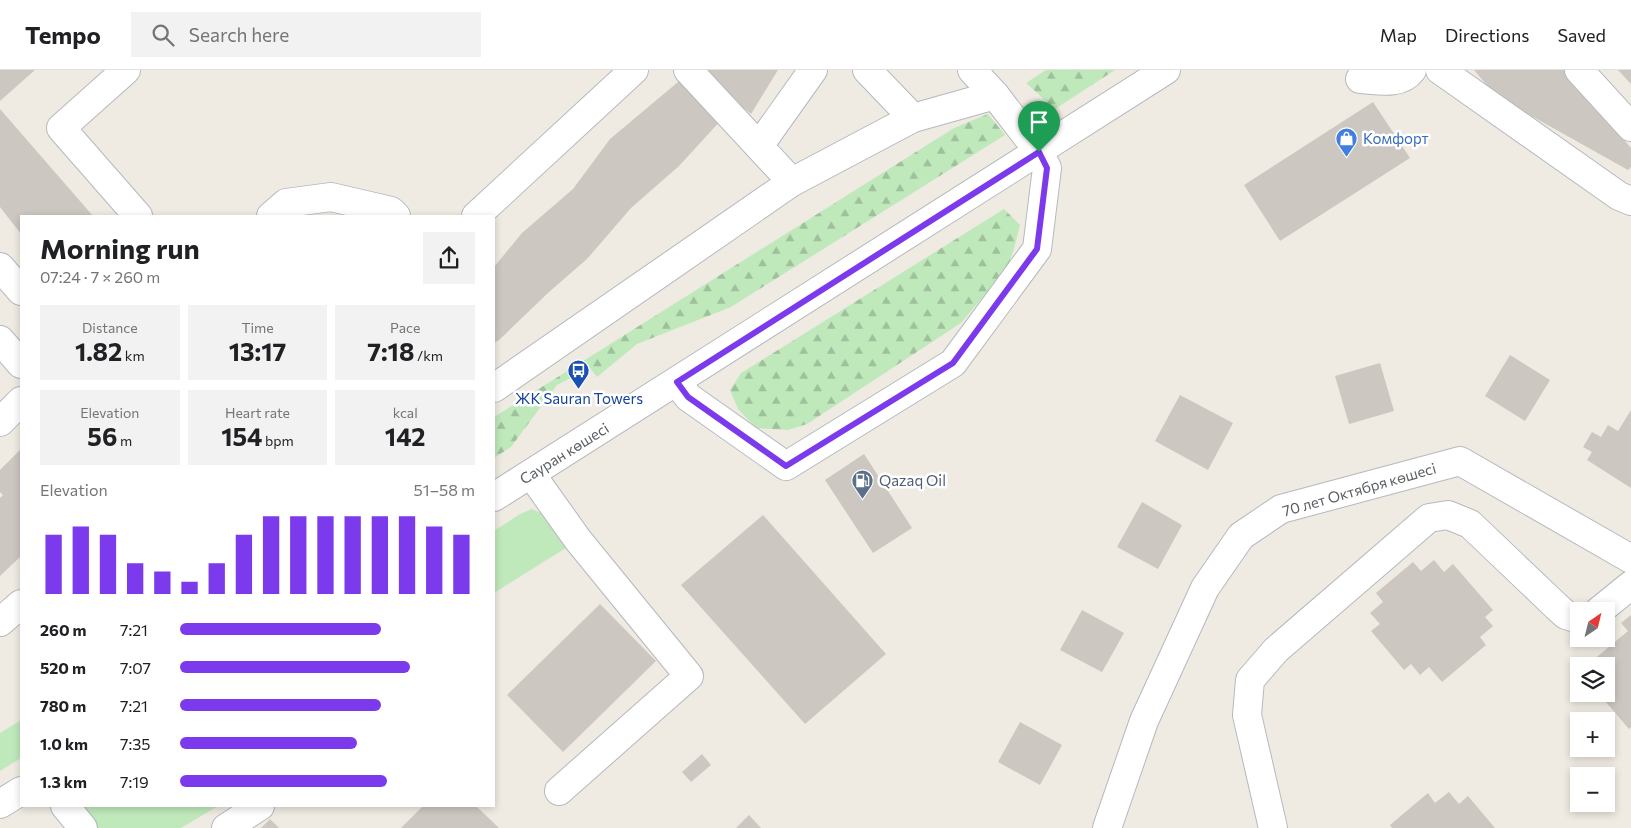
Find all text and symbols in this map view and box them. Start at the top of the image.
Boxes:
search box [131,12,481,57]
text: Tempo [25,20,101,49]
icon: search [149,21,177,49]
text: Search here [189,23,289,46]
text: Map [1380,24,1417,46]
text: Directions [1445,24,1529,46]
text: Saved [1557,24,1606,46]
pin [1018,101,1060,152]
icon: arrive [1025,108,1053,136]
shop icon: Комфорт [1335,126,1359,157]
place label: Комфорт [1363,129,1429,147]
text: Morning run [40,231,200,265]
button: share [423,232,475,284]
text: 07:24 · 7 × 260 m [40,267,160,286]
text: Distance [82,319,138,336]
text: Time [241,319,274,336]
text: Pace [390,319,420,336]
text: 1.82 [75,336,122,366]
text: 13:17 [229,336,286,366]
text: 7:18 [367,336,414,366]
text: km [122,347,145,364]
text: /km [414,347,443,364]
bus stop icon: ЖК Sauran Towers [567,358,591,389]
place label: ЖК Sauran Towers [515,389,643,407]
text: Elevation [80,404,139,421]
text: Heart rate [225,404,290,421]
text: kcal [393,404,418,421]
street label: Сауран көшесі [516,418,612,488]
text: 56 [87,421,117,451]
text: 154 [221,421,262,451]
text: 142 [385,421,426,451]
text: m [117,432,132,449]
text: bpm [262,432,294,449]
street label: 70 лет Октября көшесі [1280,458,1438,520]
fuel station icon: Qazaq Oil [851,468,875,499]
place label: Qazaq Oil [879,471,946,489]
text: Elevation [40,480,108,499]
text: 51–58 m [414,480,475,499]
north arrow [1570,602,1615,648]
map controls [1570,602,1615,812]
text: 260 m [40,620,87,639]
text: 7:21 [120,620,148,639]
button: layers [1570,657,1615,702]
text: 520 m [40,658,86,677]
text: 7:07 [120,658,151,677]
text: 780 m [40,696,86,715]
text: 7:21 [120,696,148,715]
button: + [1570,712,1615,757]
text: 1.0 km [40,734,88,753]
text: 7:35 [120,734,151,753]
button: − [1570,767,1615,812]
text: 1.3 km [40,772,87,791]
text: 7:19 [120,772,149,791]

